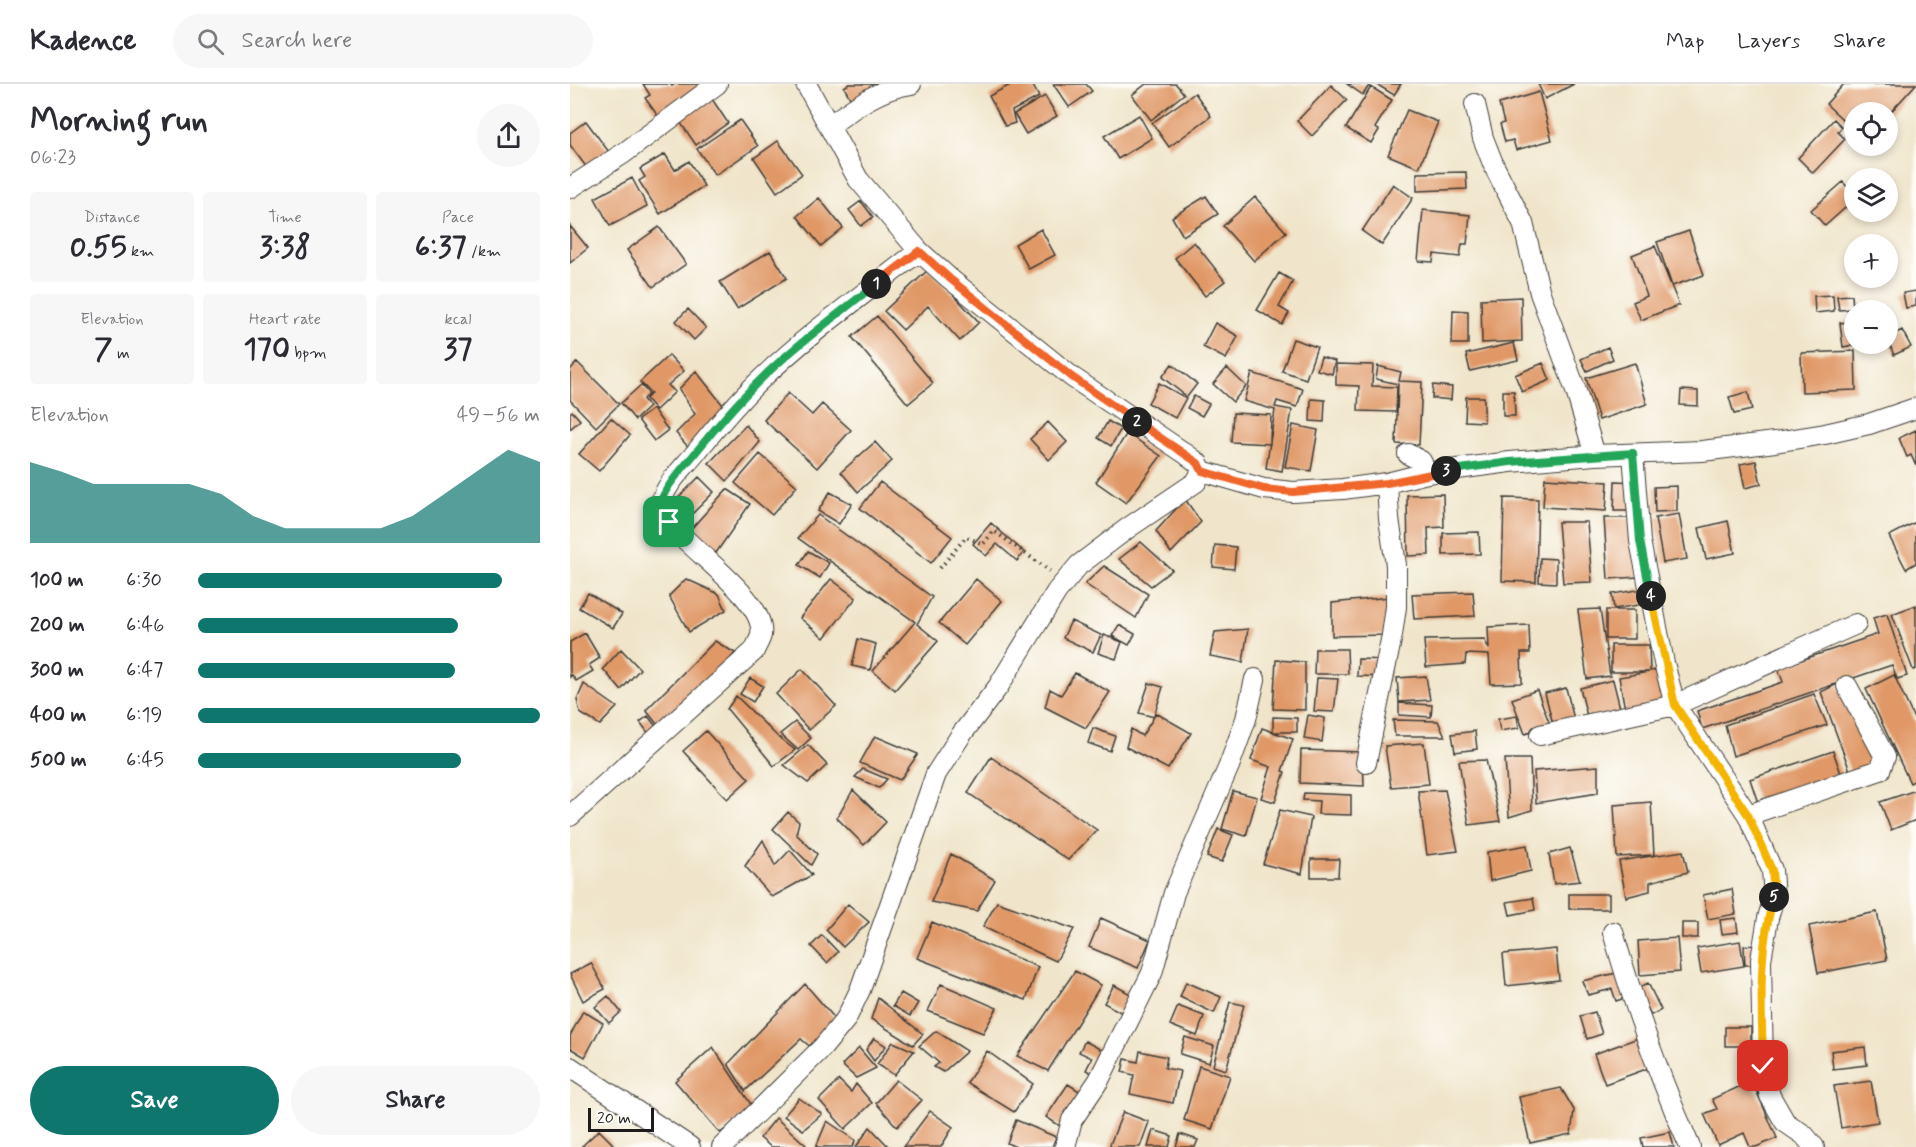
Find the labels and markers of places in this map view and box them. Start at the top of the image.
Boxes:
pin: 1 [861,269,891,299]
pin: 2 [1122,407,1152,437]
pin: 3 [1431,456,1461,486]
pin [643,496,694,547]
pin: 4 [1636,581,1666,611]
pin: 5 [1759,882,1789,912]
pin [1737,1040,1788,1091]

